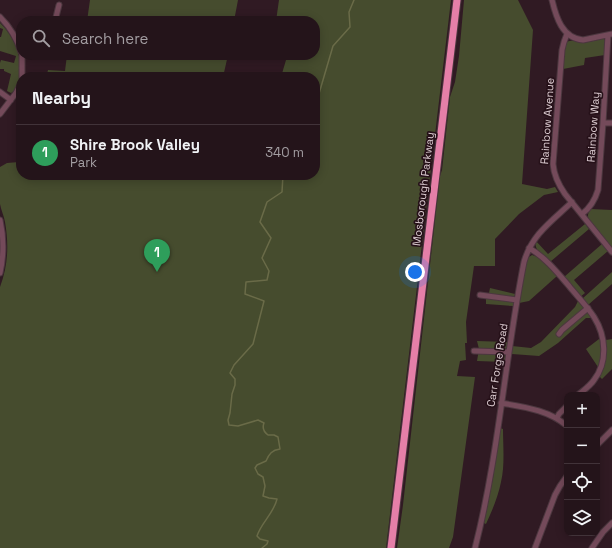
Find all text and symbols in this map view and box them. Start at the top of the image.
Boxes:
search box [16,16,320,60]
icon: search [30,27,52,49]
text: Search here [62,29,148,48]
street label: Rainbow Avenue [537,77,557,165]
text: Nearby [32,87,91,109]
street label: Rainbow Way [584,91,602,163]
street label: Mosborough Parkway [409,131,437,247]
text: Shire Brook Valley [70,135,200,154]
text: 1 [42,144,48,161]
text: 340 m [265,144,304,161]
text: Park [70,154,97,171]
pin: 1 [144,239,170,272]
your location [405,262,425,282]
street label: Carr Forge Road [483,322,511,408]
map controls [564,392,600,536]
button: + [564,392,600,428]
button: − [564,428,600,464]
button: locate [564,464,600,500]
button: layers [564,500,600,536]

